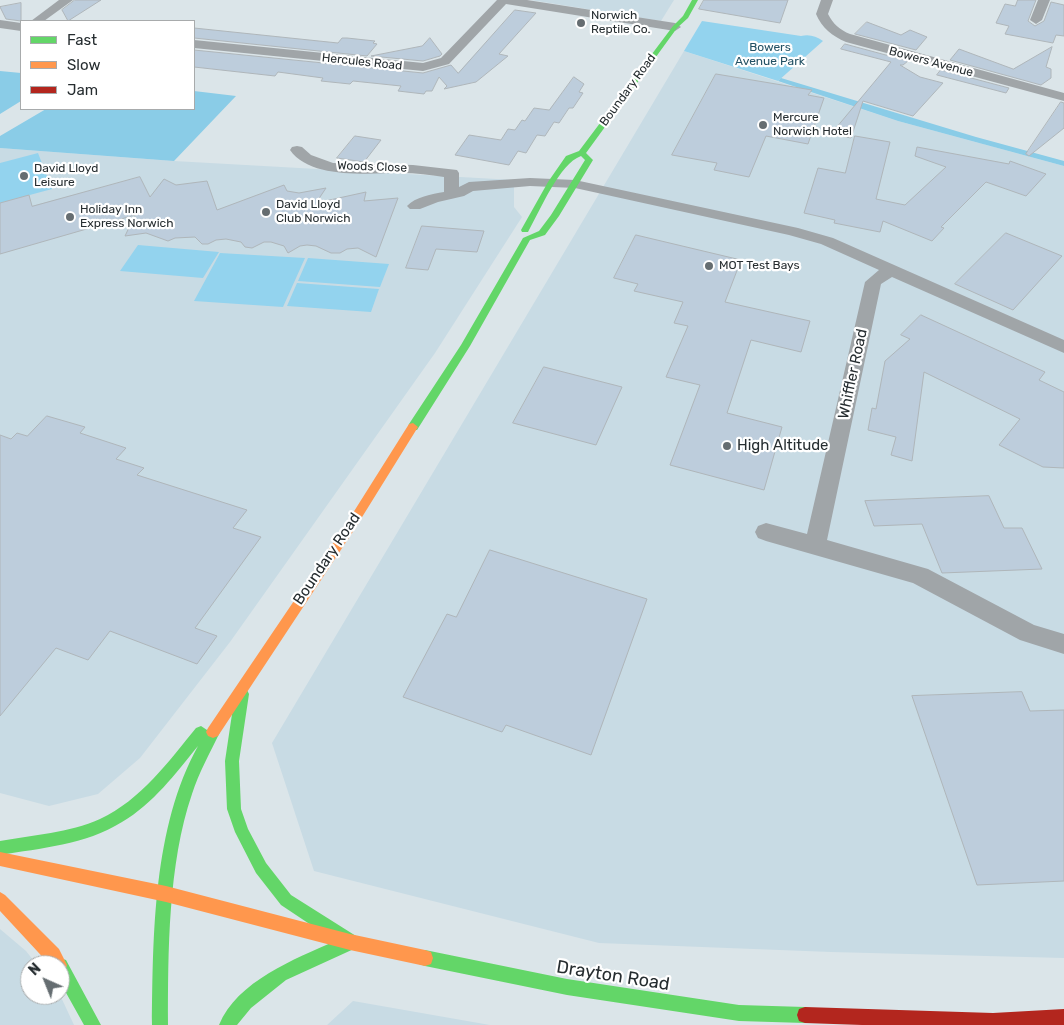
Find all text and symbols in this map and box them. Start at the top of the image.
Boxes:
place label: Norwich Reptile Co. [591,9,651,37]
marker: Norwich Reptile Co. [575,17,587,29]
legend [20,20,195,110]
text: Fast [67,31,97,49]
park label: Bowers Avenue Park [735,41,805,69]
street label: Bowers Avenue [887,44,975,80]
street label: Hercules Road [321,51,403,73]
street label: Boundary Road [597,51,659,129]
text: Slow [67,56,100,74]
text: Jam [67,81,98,99]
place label: Mercure Norwich Hotel [773,111,852,139]
marker: Mercure Norwich Hotel [757,119,769,131]
street label: Woods Close [337,159,407,175]
place label: David Lloyd Leisure [34,162,98,190]
marker: David Lloyd Leisure [18,170,30,182]
place label: David Lloyd Club Norwich [276,198,350,226]
place label: Holiday Inn Express Norwich [80,203,173,231]
marker: David Lloyd Club Norwich [260,206,272,218]
marker: Holiday Inn Express Norwich [64,211,76,223]
place label: MOT Test Bays [719,259,800,273]
marker: MOT Test Bays [703,260,715,272]
street label: Whiffler Road [835,327,871,421]
place label: High Altitude [737,437,829,455]
marker: High Altitude [721,440,733,452]
street label: Boundary Road [290,510,364,608]
north arrow [20,955,70,1005]
street label: Drayton Road [555,956,671,996]
text: N [25,960,44,979]

